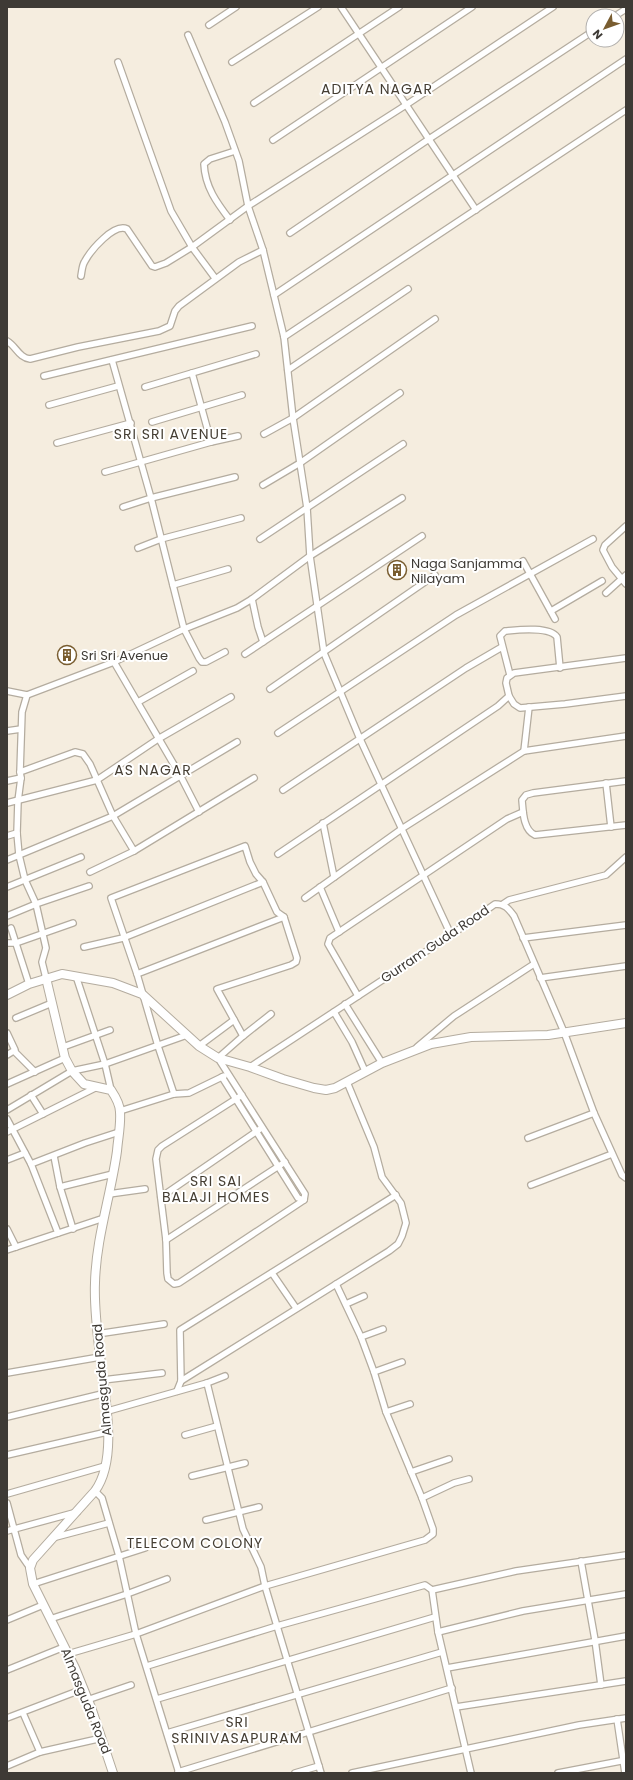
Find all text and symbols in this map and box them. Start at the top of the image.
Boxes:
north arrow [585,8,625,48]
text: N [589,26,606,43]
district label: ADITYA NAGAR [321,79,433,99]
district label: SRI SRI AVENUE [114,424,228,444]
place label: Naga Sanjamma Nilayam [411,554,522,588]
building icon: Naga Sanjamma Nilayam [386,559,408,581]
building icon: Sri Sri Avenue [56,644,78,666]
place label: Sri Sri Avenue [81,646,168,665]
district label: AS NAGAR [114,760,192,780]
street label: Gurram Guda Road [377,901,493,987]
district label: SRI SAI BALAJI HOMES [162,1171,270,1207]
street label: Almasguda Road [88,1323,116,1437]
district label: TELECOM COLONY [127,1533,263,1553]
street label: Almasguda Road [56,1645,116,1757]
district label: SRI SRINIVASAPURAM [171,1712,303,1748]

